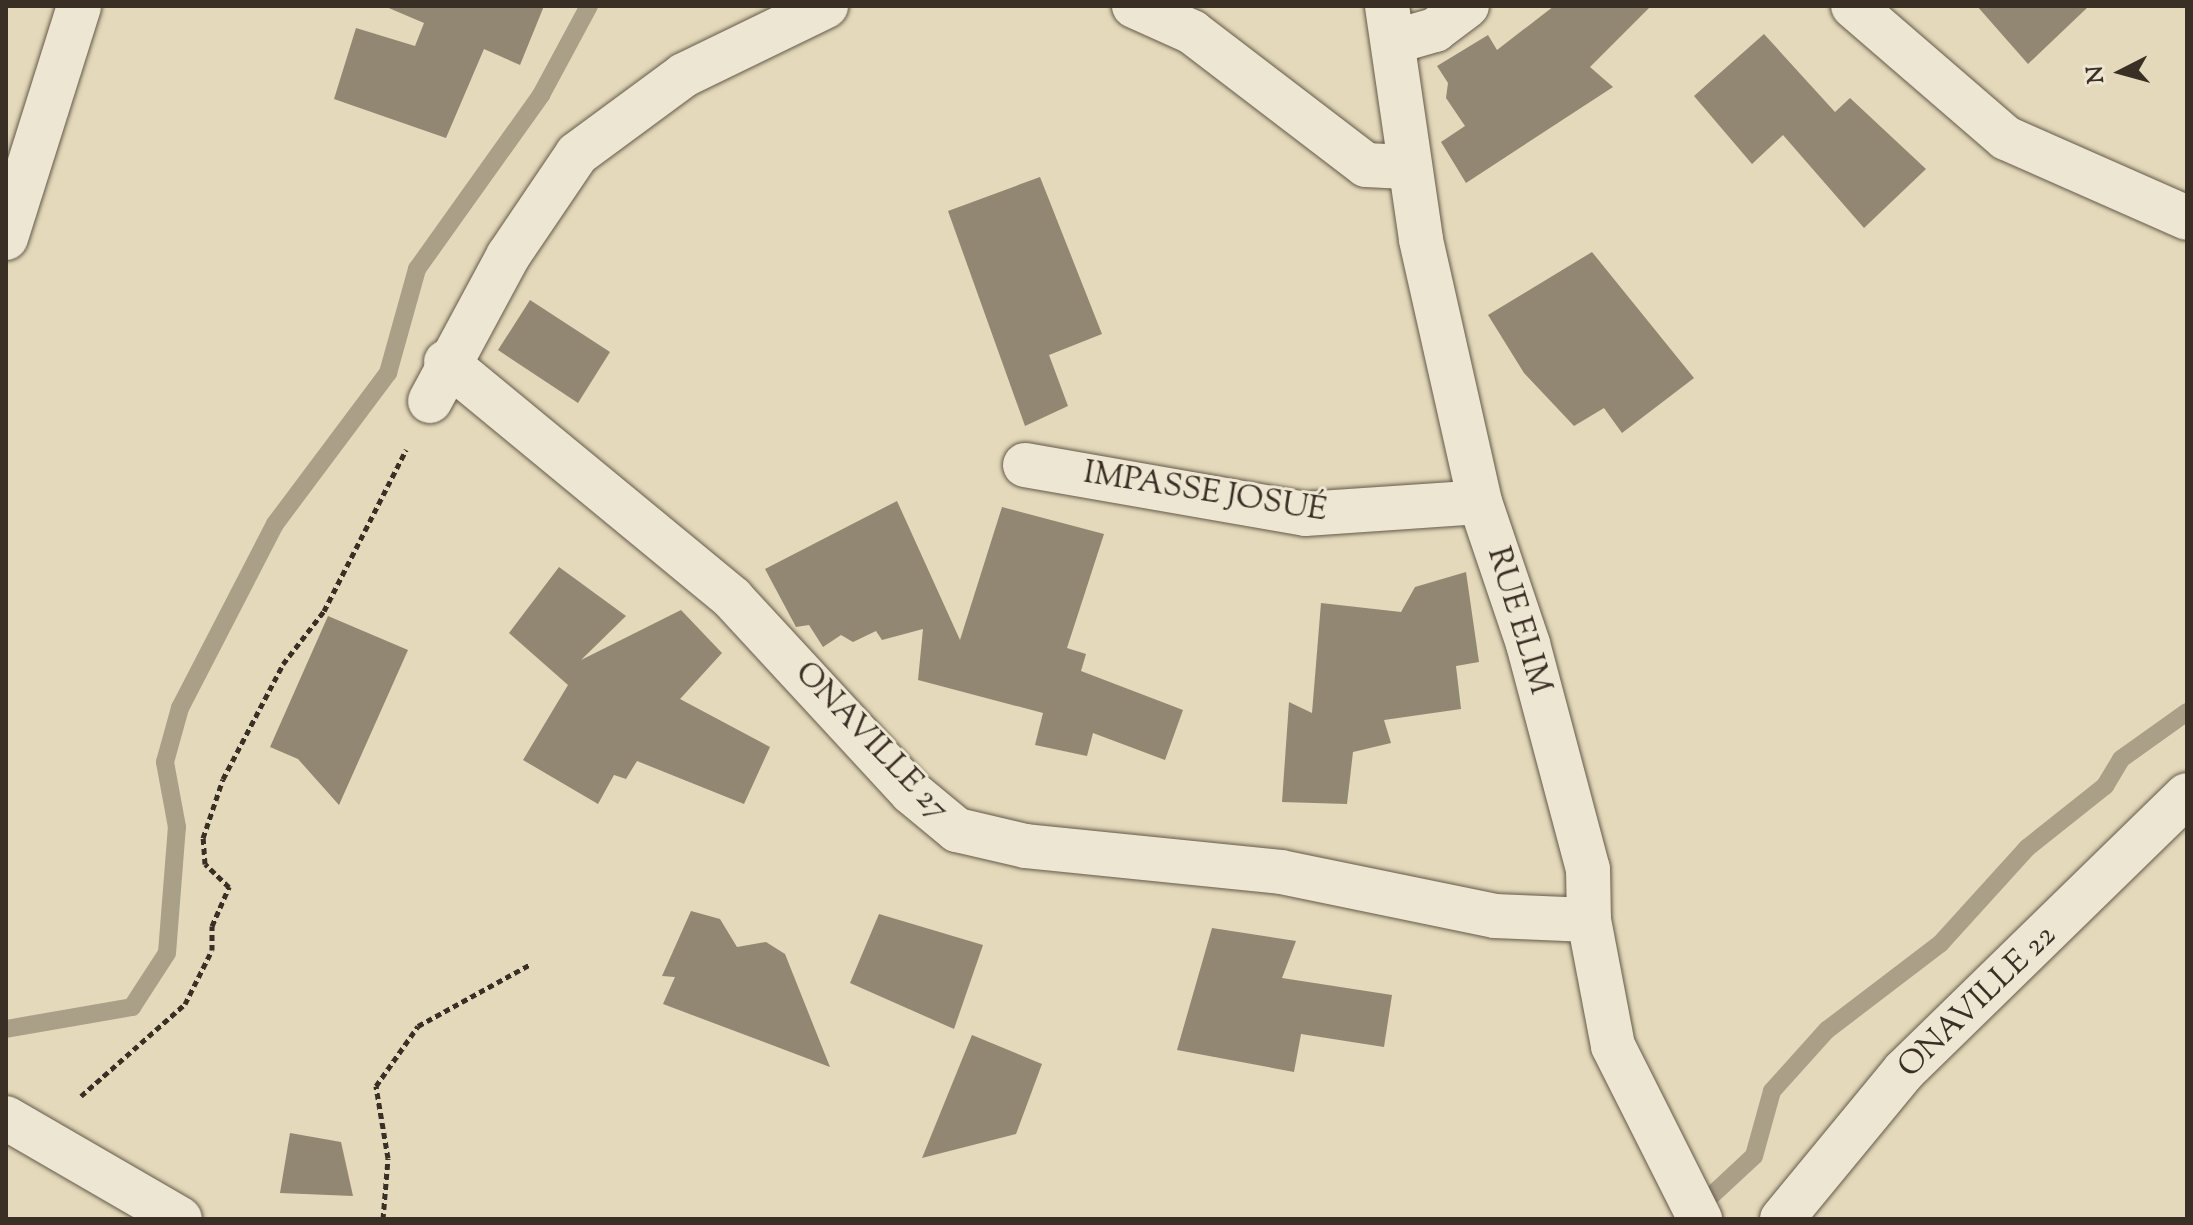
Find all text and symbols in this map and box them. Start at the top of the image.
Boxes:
north arrow [2081,32,2161,112]
text: N [2080,64,2114,85]
street label: IMPASSE JOSUÉ [1081,455,1329,531]
street label: RUE ELIM [1477,543,1559,699]
street label: ONAVILLE 27 [786,655,956,829]
street label: ONAVILLE 22 [1891,917,2065,1087]

